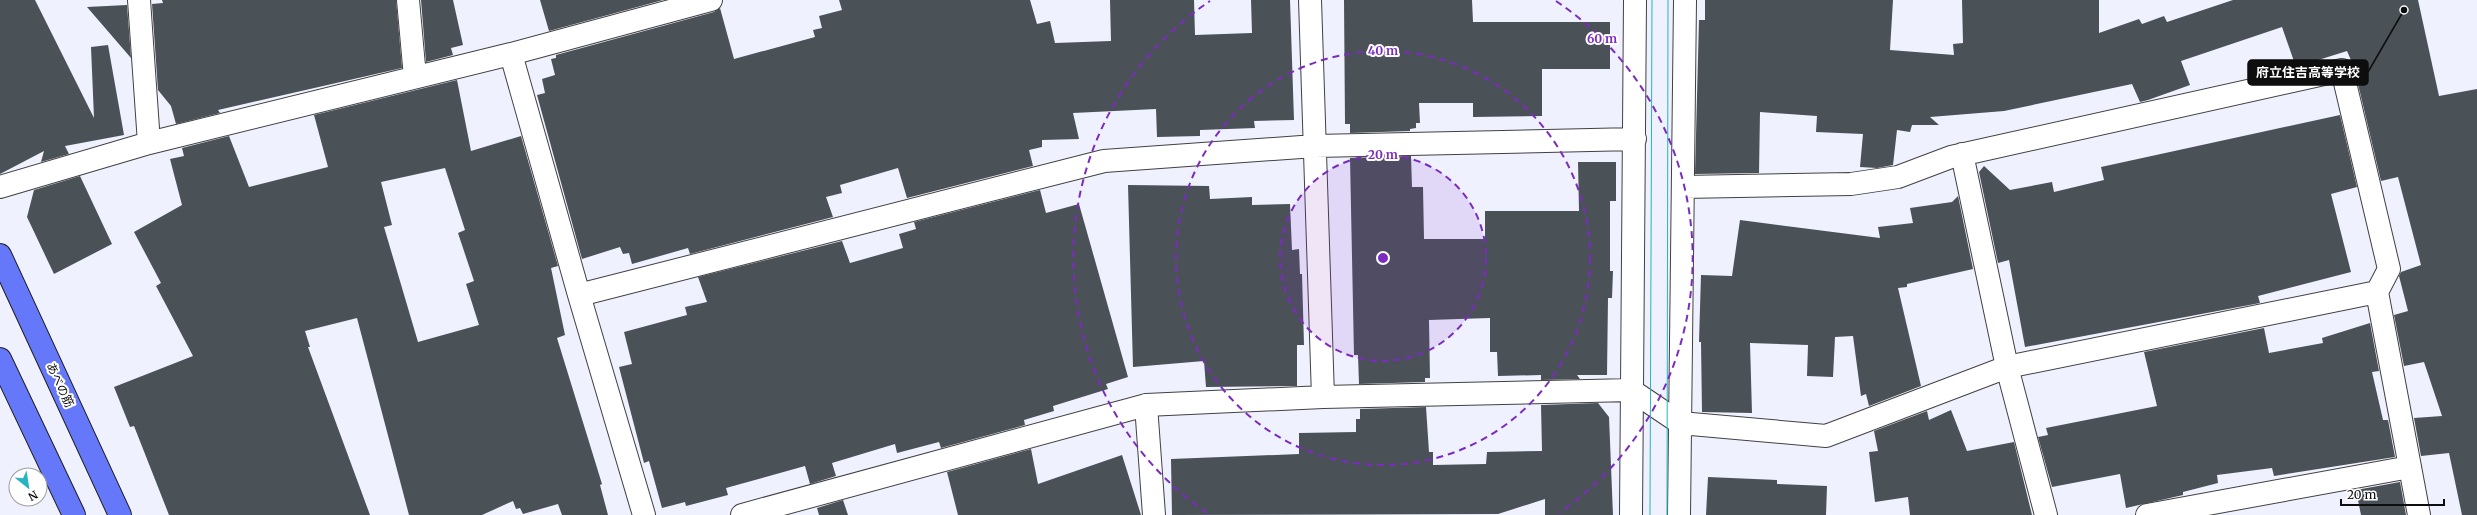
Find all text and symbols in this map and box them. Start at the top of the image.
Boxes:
text: 60 m [1587,31,1617,46]
text: 40 m [1368,43,1398,58]
callout: 府立住吉高等学校 [2248,60,2368,85]
text: 府立住吉高等学校 [2256,64,2360,81]
text: 20 m [1368,147,1398,162]
centre of rings [1376,251,1390,265]
street label: あべの筋 [44,360,77,410]
north arrow [8,467,48,507]
scale bar [2341,481,2444,507]
text: N [25,487,40,504]
text: 20 m [2347,487,2376,502]

